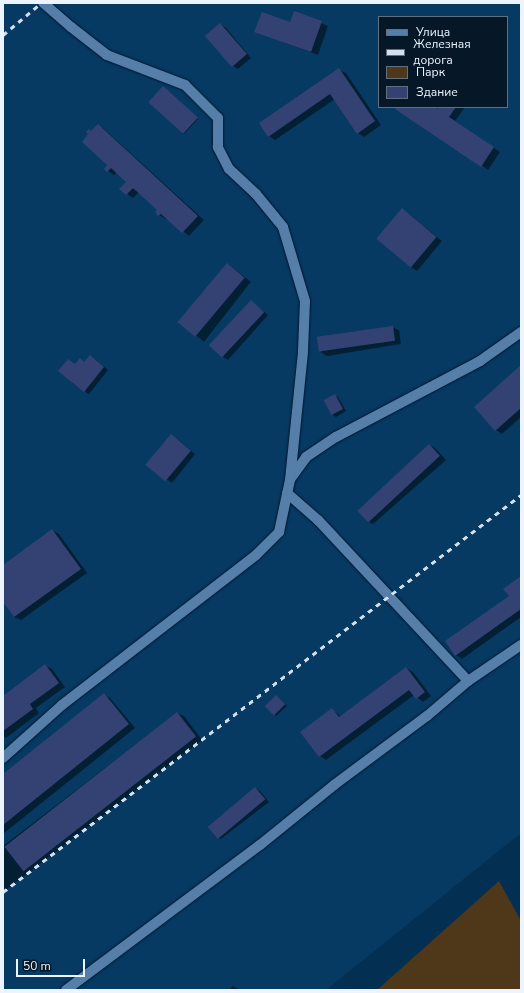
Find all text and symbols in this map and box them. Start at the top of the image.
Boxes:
legend [378,16,508,108]
text: Улица [416,24,450,40]
text: Железная дорога [413,36,471,68]
text: Парк [416,64,445,80]
text: Здание [416,84,458,100]
scale bar [18,951,87,977]
text: 50 m [23,958,51,974]

